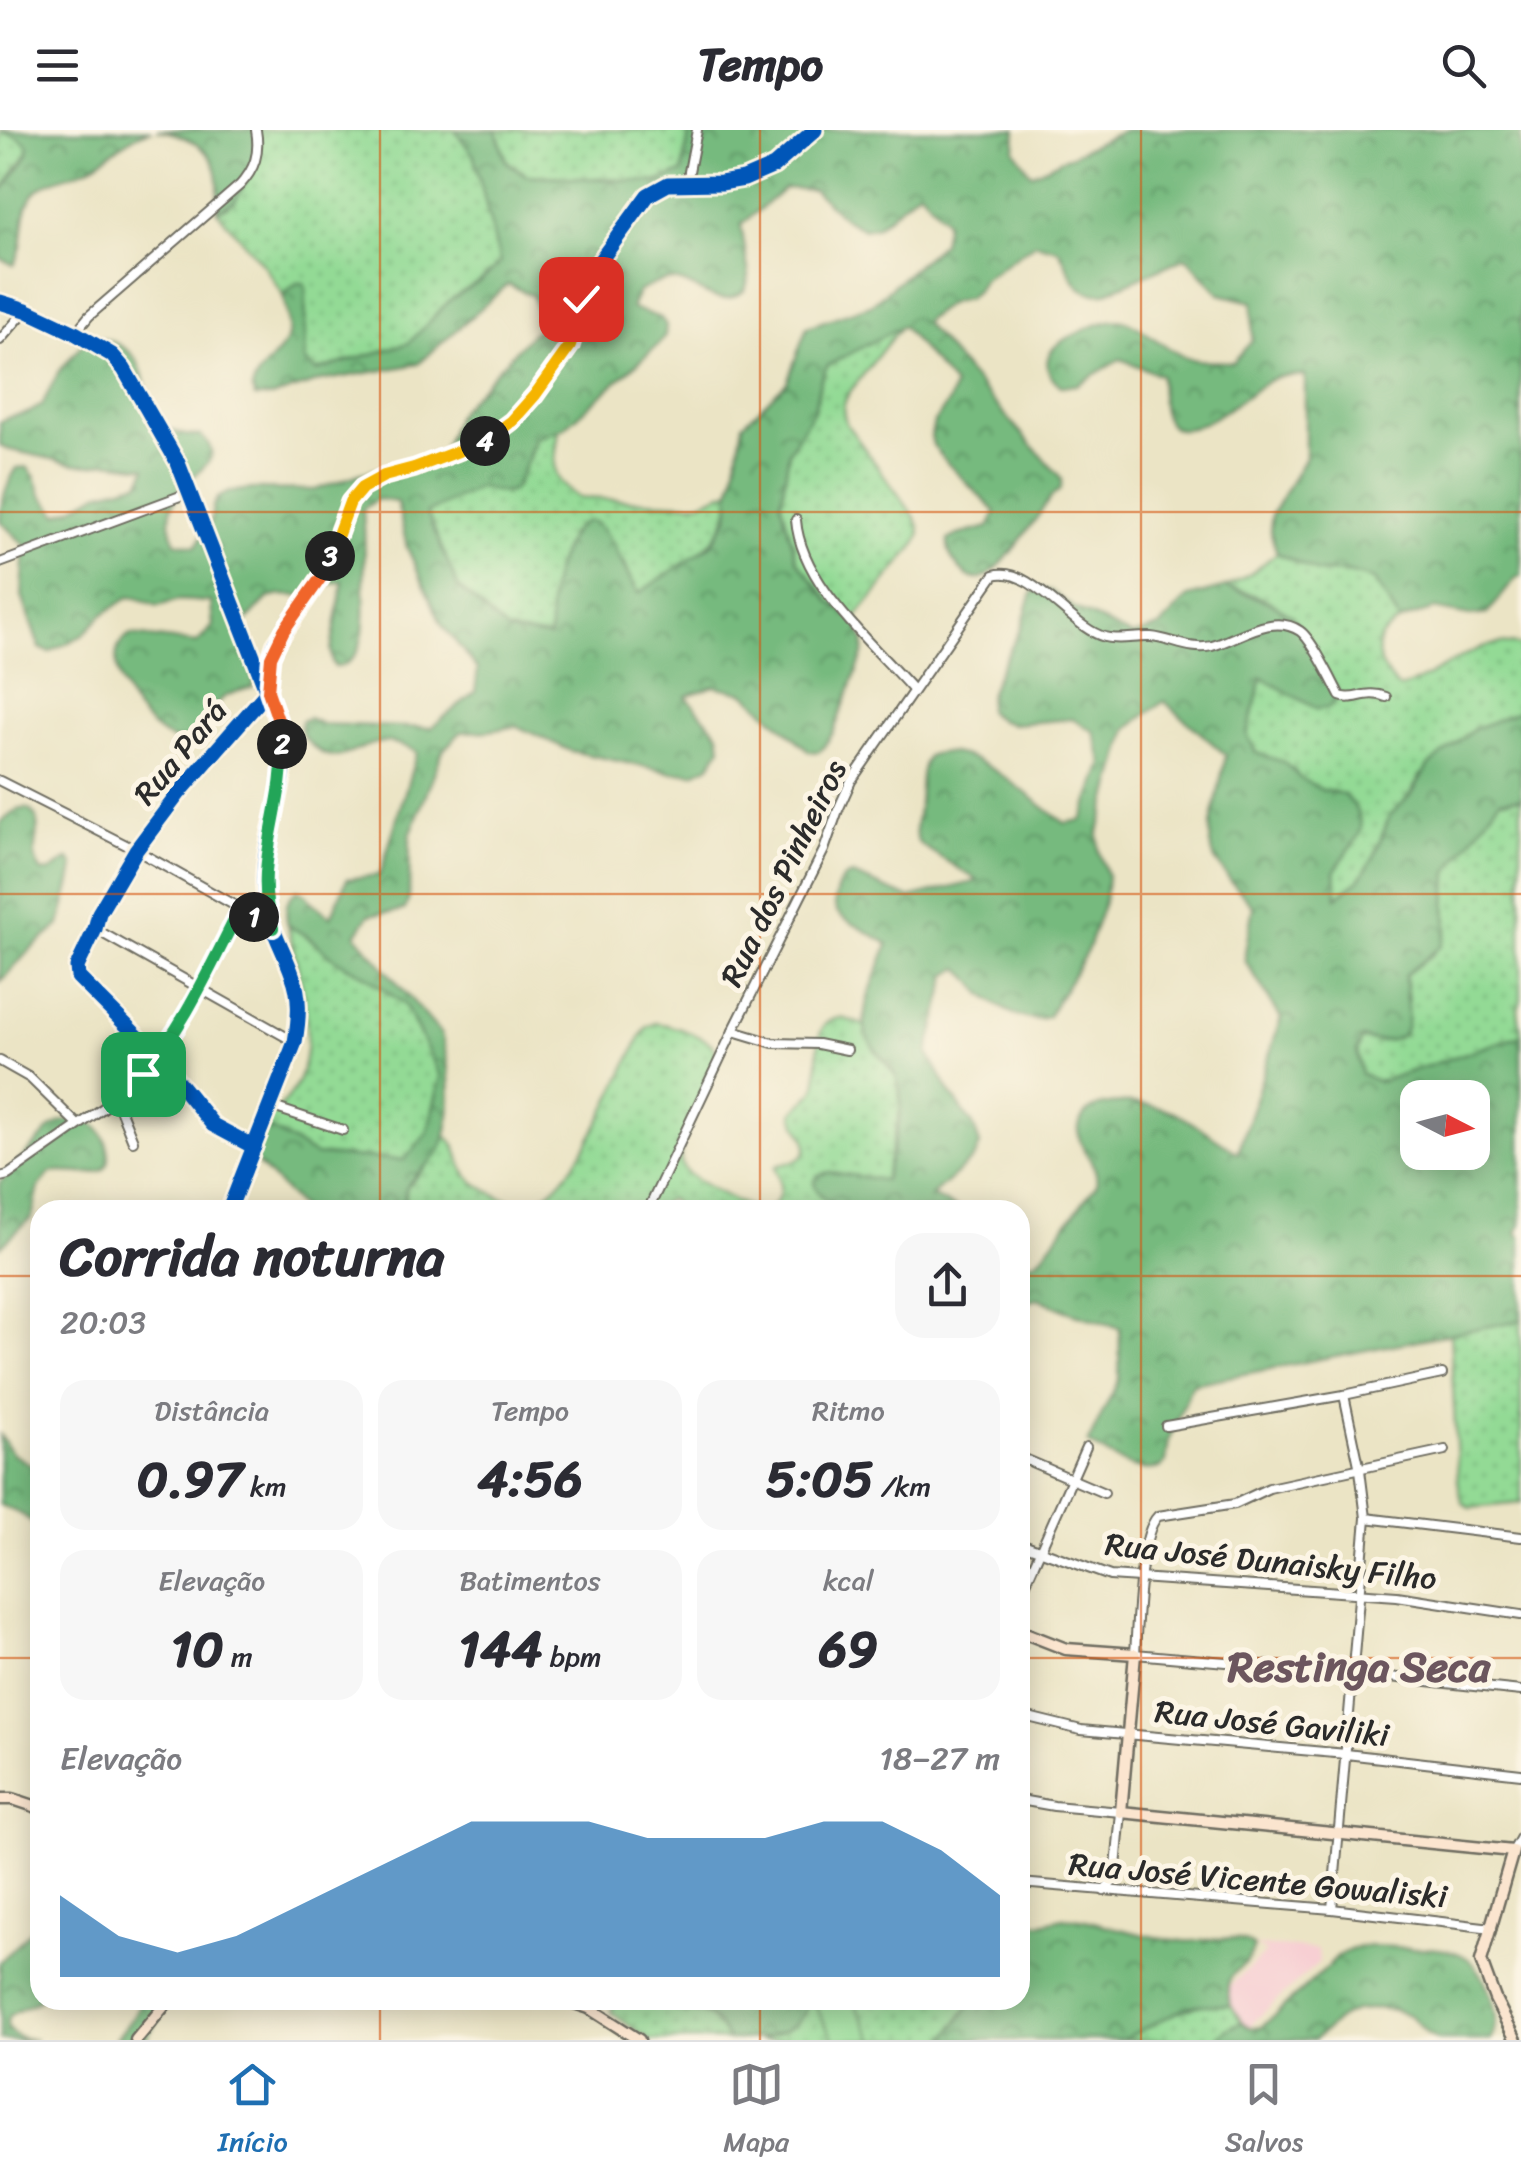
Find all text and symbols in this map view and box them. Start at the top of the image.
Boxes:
text: Tempo [698,25,823,105]
icon: menu [30,38,85,93]
icon: search [1436,38,1491,93]
pin [539,257,624,342]
icon: check [554,272,609,327]
pin: 4 [460,416,510,466]
text: 4 [476,416,494,465]
pin: 3 [305,531,355,581]
text: 3 [322,531,338,580]
street label: Rua Pará [118,686,242,819]
pin: 2 [257,719,307,769]
text: 2 [274,719,290,768]
street label: Rua dos Pinheiros [704,750,863,997]
pin: 1 [229,892,279,942]
text: 1 [248,892,260,941]
pin [101,1032,186,1117]
icon: arrive [116,1047,171,1102]
north arrow [1400,1080,1490,1170]
map controls [1400,1080,1490,1170]
text: Corrida noturna [60,1208,444,1305]
button: share [895,1233,1000,1338]
text: 20:03 [60,1294,146,1351]
text: Distância [154,1386,269,1435]
text: Tempo [491,1386,569,1435]
text: Ritmo [812,1386,885,1435]
text: 0.97 [137,1435,243,1524]
text: 4:56 [477,1435,583,1524]
text: 5:05 [766,1435,873,1524]
text: km [243,1462,286,1511]
text: /km [873,1462,931,1511]
street label: Rua José Dunaisky Filho [1102,1516,1440,1607]
text: Elevação [158,1556,265,1605]
text: Batimentos [459,1556,601,1605]
text: kcal [823,1556,874,1605]
text: 10 [171,1605,224,1694]
text: 144 [459,1605,542,1694]
text: 69 [819,1605,878,1694]
district label: Restinga Seca [1227,1630,1491,1704]
text: m [224,1632,253,1681]
text: bpm [542,1632,601,1681]
street label: Rua José Gaviliki [1152,1683,1393,1764]
text: Elevação [60,1730,182,1787]
text: 18–27 m [879,1730,1000,1787]
street label: Rua José Vicente Gowaliski [1066,1836,1451,1926]
tab: Início [218,2057,288,2166]
tab: Mapa [723,2057,789,2166]
tab: Salvos [1225,2057,1303,2166]

